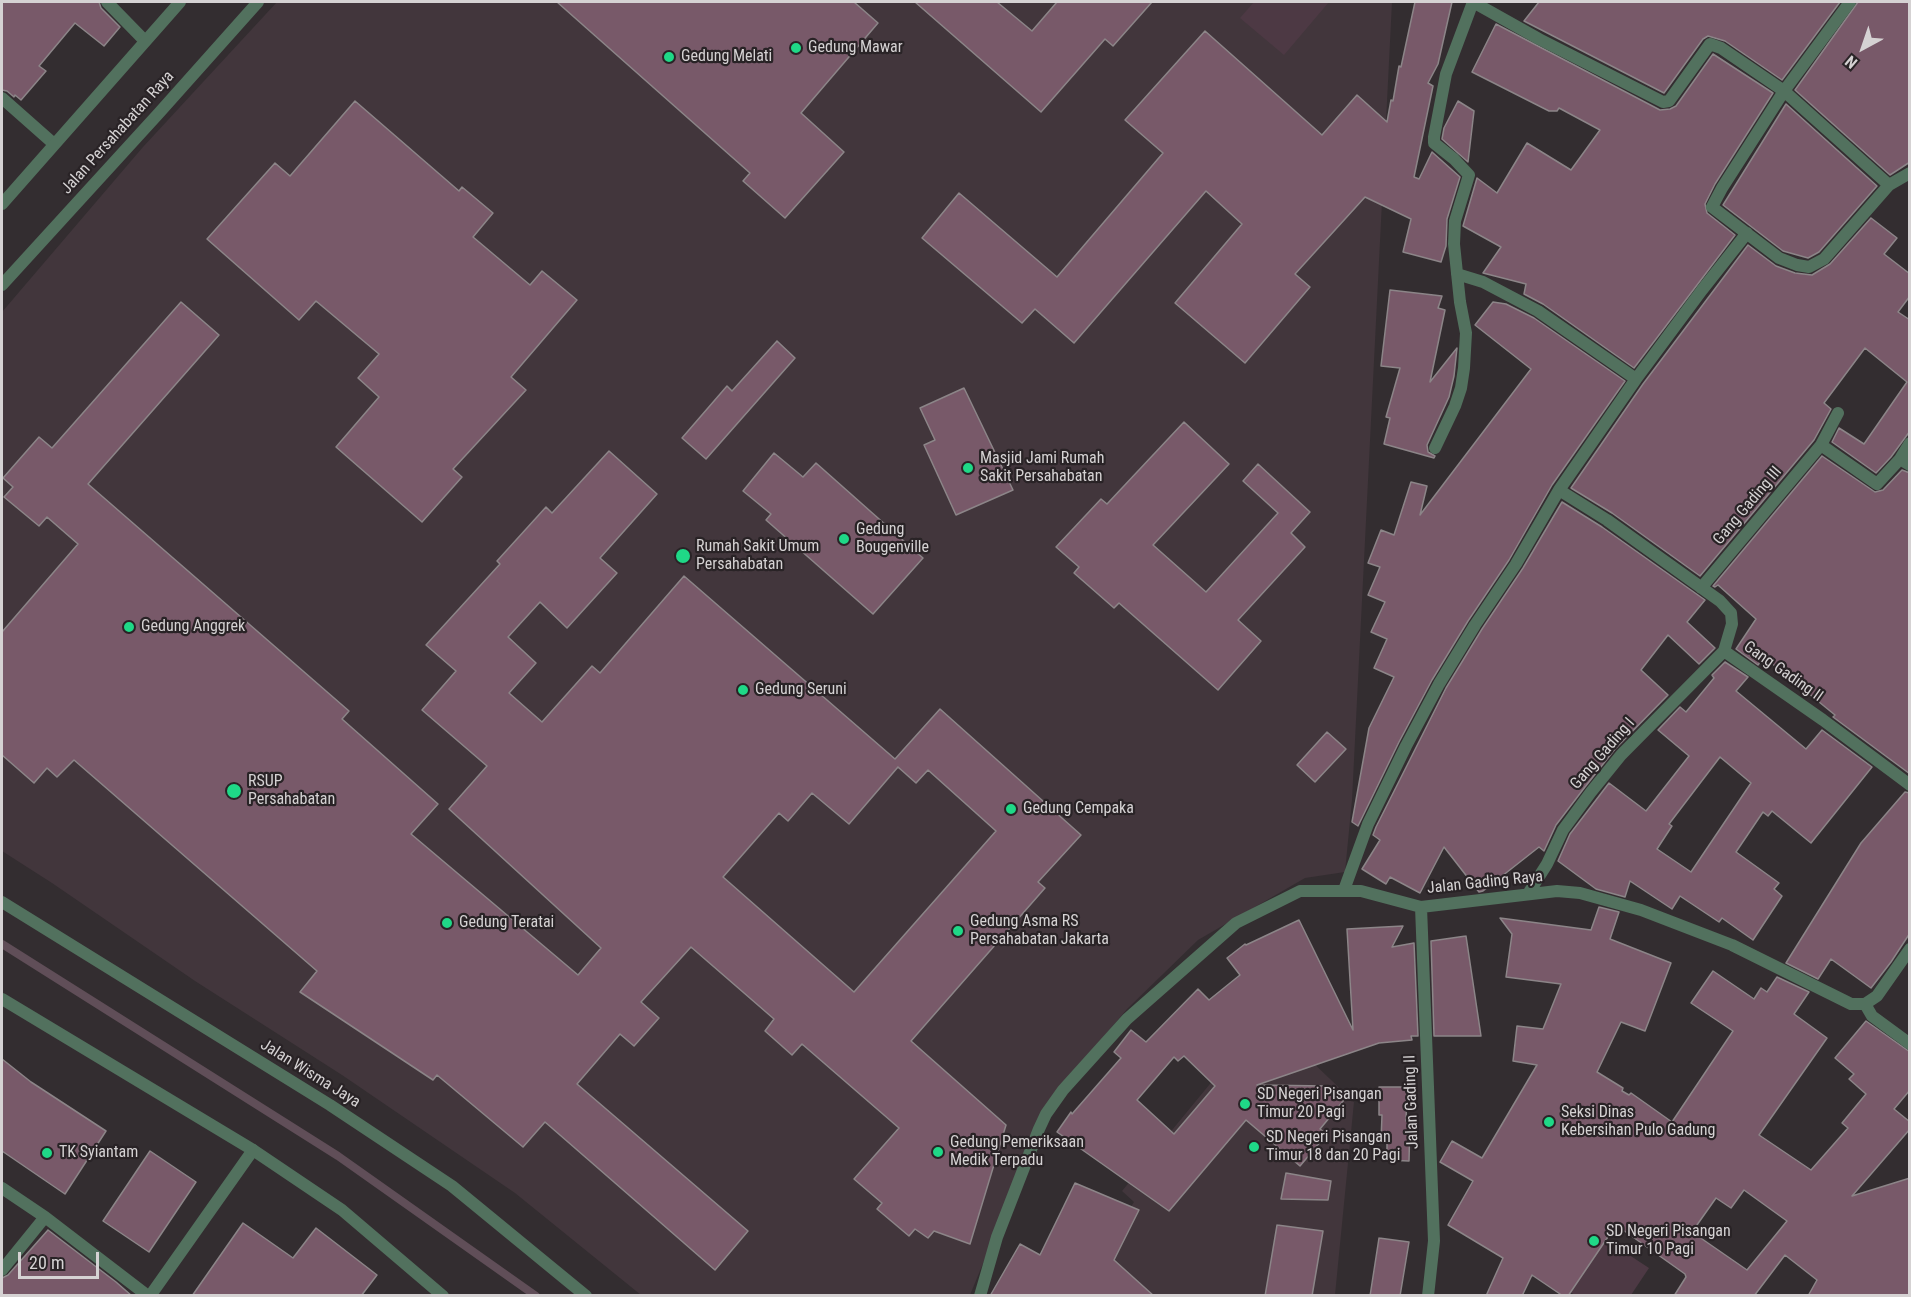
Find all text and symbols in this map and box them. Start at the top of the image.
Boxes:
north arrow [1833,18,1893,78]
place label: Gedung Mawar [808,38,903,58]
marker: Gedung Mawar [789,41,803,55]
place label: Gedung Melati [681,47,772,67]
marker: Gedung Melati [662,50,676,64]
text: N [1841,52,1861,73]
street label: Jalan Persahabatan Raya [58,67,178,199]
place label: Masjid Jami Rumah Sakit Persahabatan [980,449,1104,487]
marker: Masjid Jami Rumah Sakit Persahabatan [961,461,975,475]
street label: Gang Gading III [1710,463,1786,549]
place label: Gedung Bougenville [856,520,929,558]
marker: Gedung Bougenville [837,532,851,546]
place label: Rumah Sakit Umum Persahabatan [696,537,819,575]
marker: Rumah Sakit Umum Persahabatan [674,547,692,565]
place label: Gedung Anggrek [141,617,245,637]
marker: Gedung Anggrek [122,620,136,634]
street label: Gang Gading II [1740,638,1826,706]
place label: Gedung Seruni [755,680,847,700]
marker: Gedung Seruni [736,683,750,697]
street label: Gang Gading I [1567,714,1639,794]
place label: RSUP Persahabatan [248,772,335,810]
marker: RSUP Persahabatan [225,782,243,800]
place label: Gedung Cempaka [1023,799,1134,819]
marker: Gedung Cempaka [1004,802,1018,816]
street label: Jalan Gading Raya [1426,867,1544,899]
place label: Gedung Asma RS Persahabatan Jakarta [970,912,1109,950]
place label: Gedung Teratai [459,913,554,933]
marker: Gedung Teratai [440,916,454,930]
marker: Gedung Asma RS Persahabatan Jakarta [951,924,965,938]
street label: Jalan Wisma Jaya [256,1036,364,1112]
street label: Jalan Gading II [1401,1055,1423,1149]
place label: SD Negeri Pisangan Timur 20 Pagi [1257,1085,1382,1123]
marker: SD Negeri Pisangan Timur 20 Pagi [1238,1097,1252,1111]
place label: Seksi Dinas Kebersihan Pulo Gadung [1561,1103,1715,1141]
marker: Seksi Dinas Kebersihan Pulo Gadung [1542,1115,1556,1129]
place label: SD Negeri Pisangan Timur 18 dan 20 Pagi [1266,1128,1400,1166]
place label: Gedung Pemeriksaan Medik Terpadu [950,1133,1084,1171]
marker: SD Negeri Pisangan Timur 18 dan 20 Pagi [1247,1140,1261,1154]
place label: TK Syiantam [59,1143,138,1163]
marker: Gedung Pemeriksaan Medik Terpadu [931,1145,945,1159]
marker: TK Syiantam [40,1146,54,1160]
place label: SD Negeri Pisangan Timur 10 Pagi [1606,1222,1731,1260]
marker: SD Negeri Pisangan Timur 10 Pagi [1587,1234,1601,1248]
scale bar [21,1240,102,1278]
text: 20 m [29,1252,64,1273]

